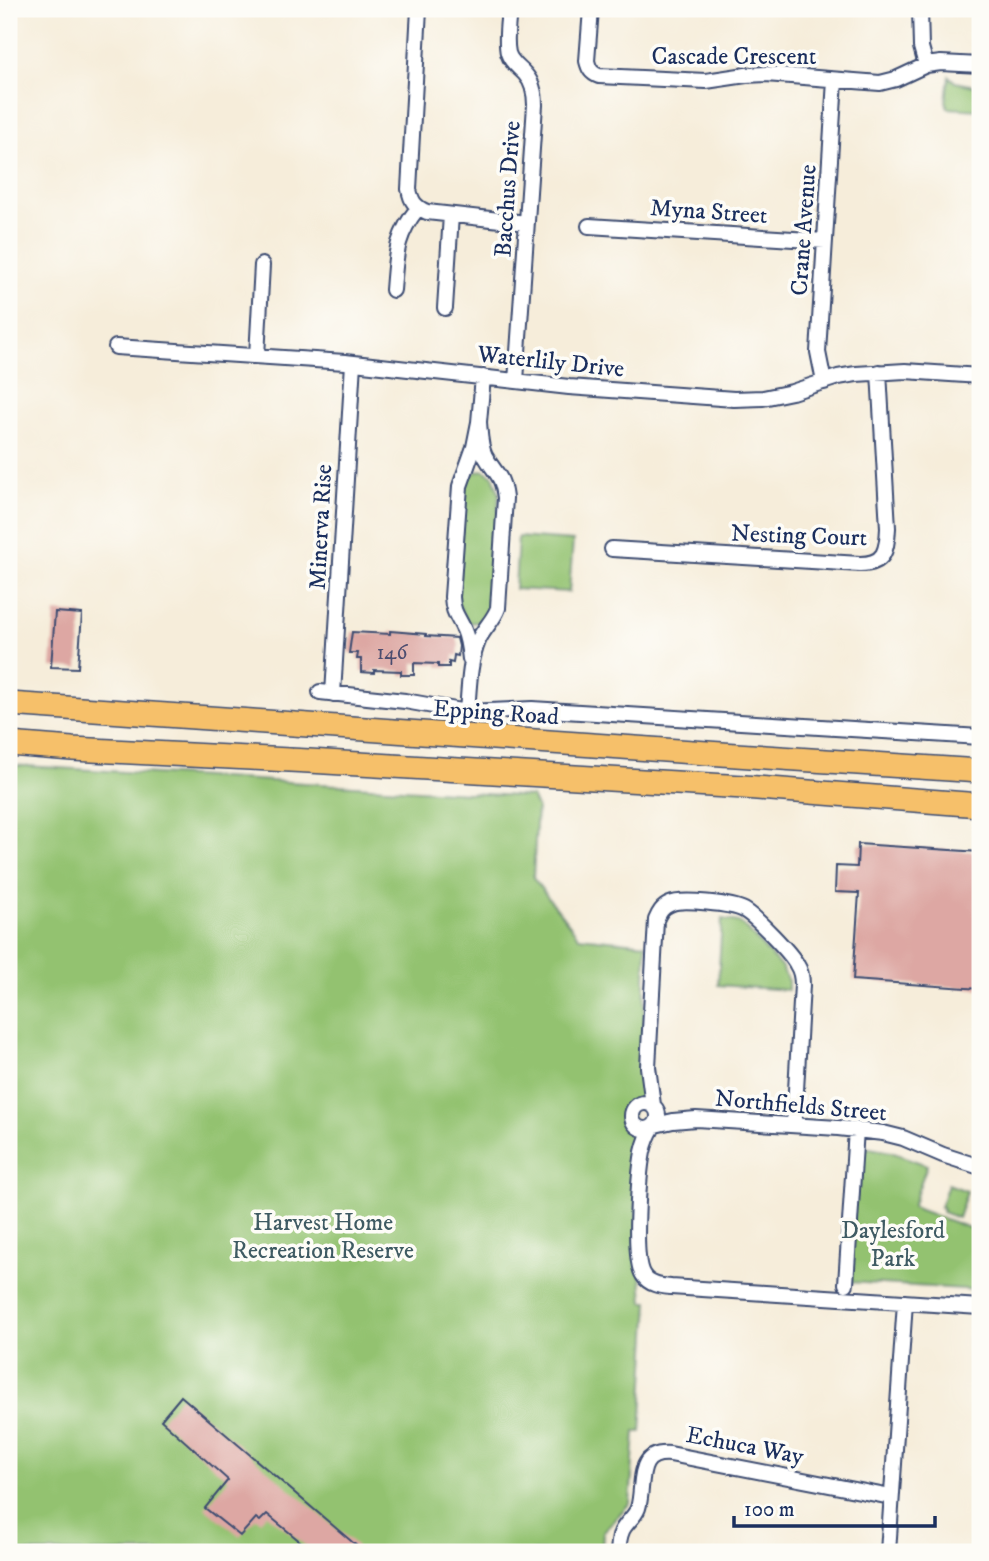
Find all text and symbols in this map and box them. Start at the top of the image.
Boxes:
street label: Cascade Crescent [652,42,817,72]
street label: Bacchus Drive [488,120,528,258]
street label: Crane Avenue [784,163,824,297]
street label: Myna Street [649,193,769,231]
street label: Waterlily Drive [475,339,626,385]
street label: Minerva Rise [303,463,339,591]
street label: Nesting Court [730,519,868,553]
house number: 146 [377,640,408,666]
street label: Epping Road [432,694,560,732]
street label: Northfields Street [714,1084,888,1128]
park label: Harvest Home Recreation Reserve [232,1208,414,1266]
park label: Daylesford Park [841,1216,945,1274]
street label: Echuca Way [684,1420,807,1472]
scale bar [734,1484,935,1528]
text: 100 m [744,1497,795,1523]

